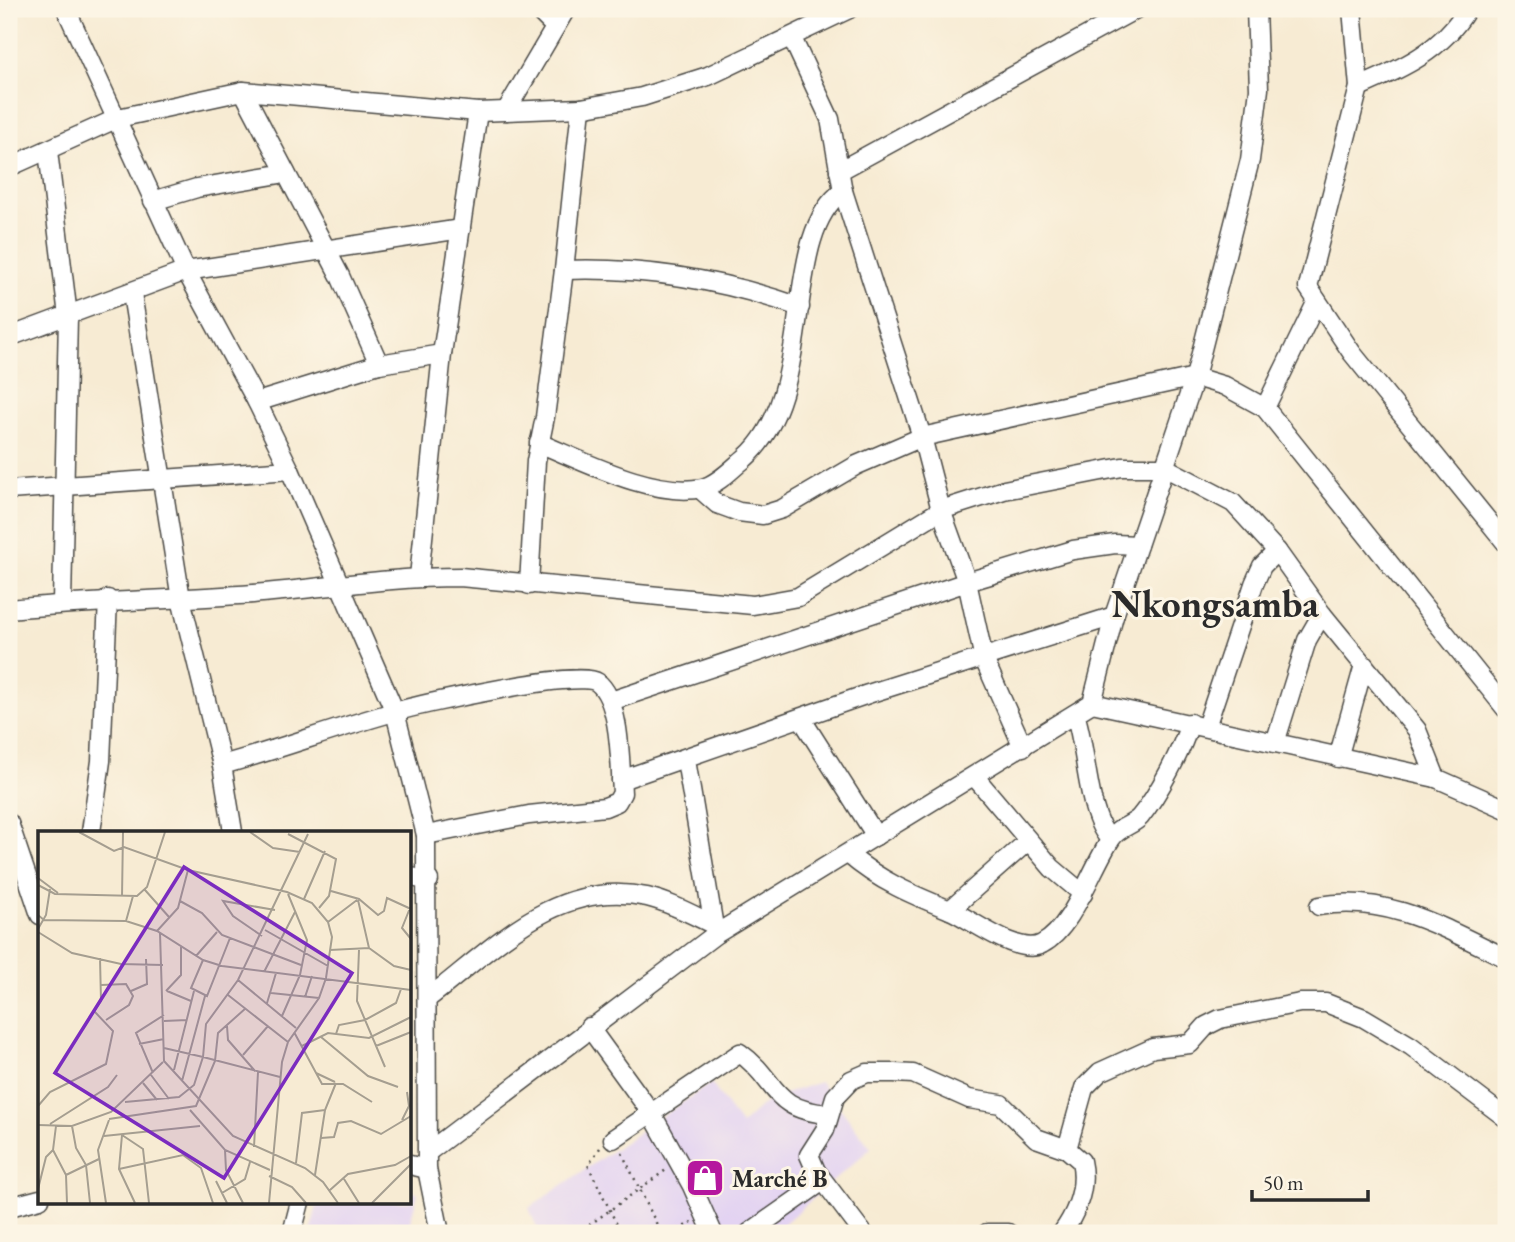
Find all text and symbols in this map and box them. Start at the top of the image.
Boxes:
district label: Nkongsamba [1111,579,1319,628]
inset map [38,831,411,1204]
shop icon: Marché B [684,1157,726,1199]
scale bar [1252,1158,1368,1202]
place label: Marché B [732,1163,827,1194]
text: 50 m [1263,1169,1304,1196]

